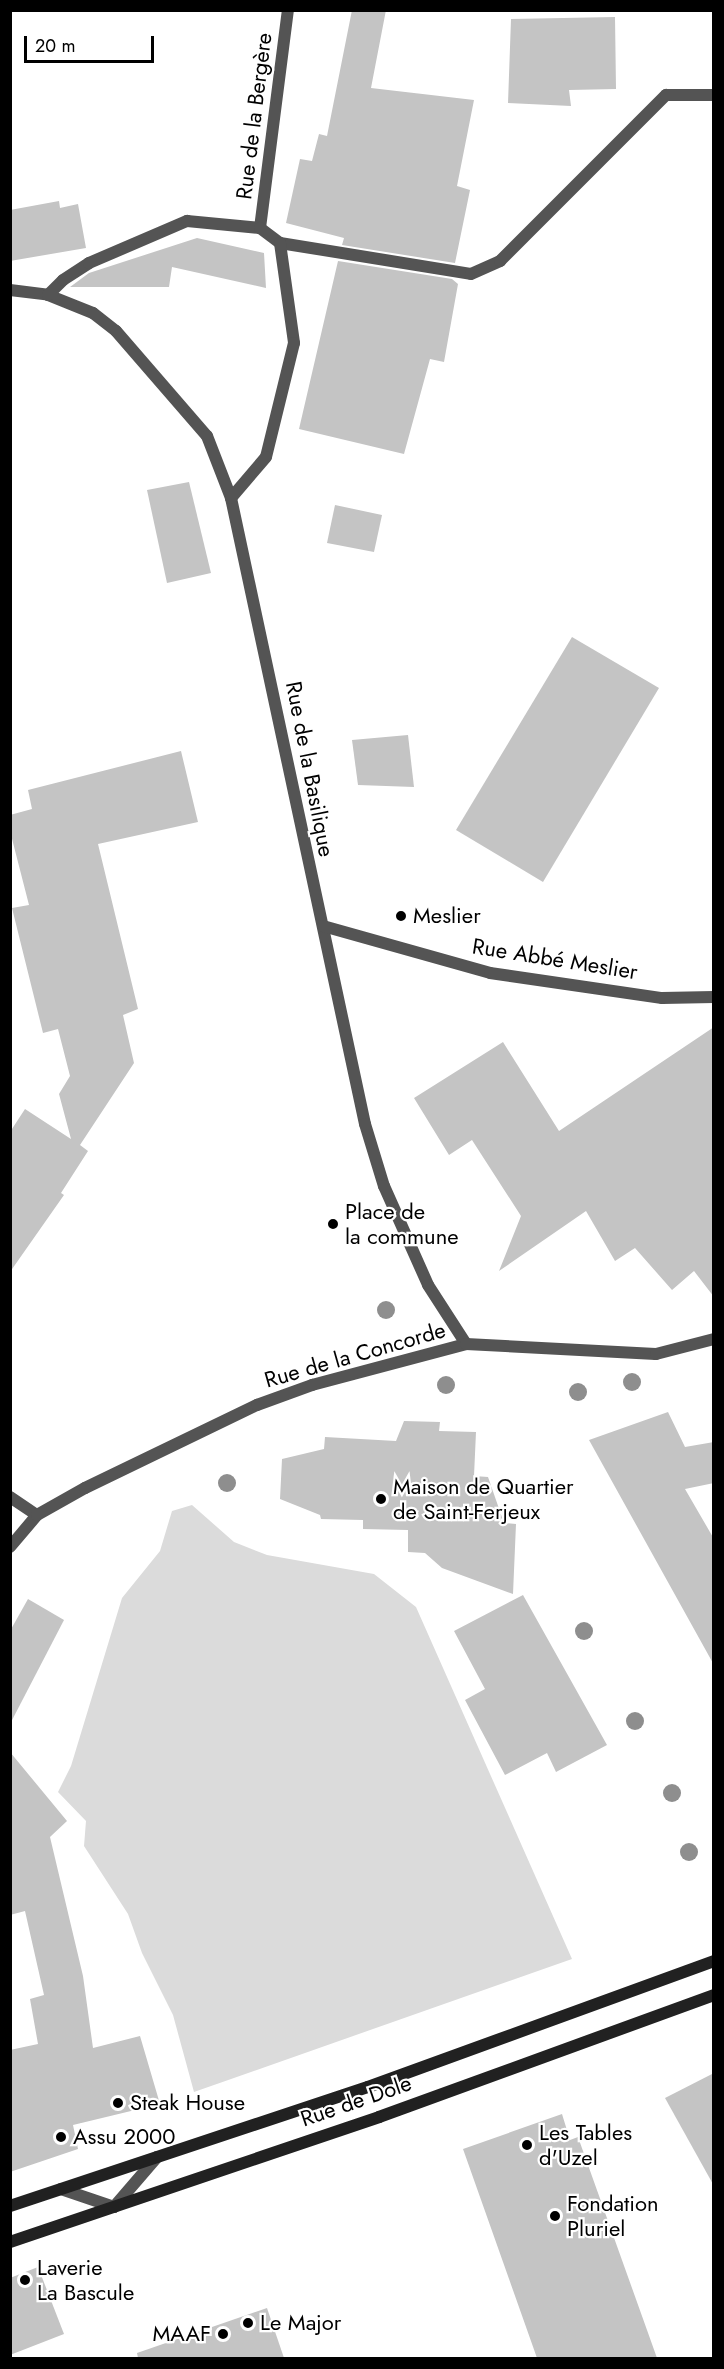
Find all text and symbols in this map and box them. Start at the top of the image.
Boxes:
scale bar [27,24,158,62]
street label: Rue de la Bergère [231,31,277,201]
text: 20 m [35,33,75,59]
street label: Rue de la Basilique [280,679,340,859]
place label: Meslier [413,903,481,929]
marker: Meslier [394,909,408,923]
street label: Rue Abbé Meslier [470,933,640,985]
place label: Place de la commune [345,1198,459,1250]
marker: Place de la commune [326,1217,340,1231]
street label: Rue de la Concorde [261,1317,449,1393]
place label: Maison de Quartier de Saint-Ferjeux [393,1473,574,1524]
marker: Maison de Quartier de Saint-Ferjeux [374,1492,388,1506]
street label: Rue de Dole [297,2070,415,2132]
place label: Steak House [130,2090,245,2116]
marker: Steak House [111,2096,125,2110]
place label: Les Tables d'Uzel [539,2119,632,2170]
place label: Assu 2000 [73,2124,176,2150]
marker: Assu 2000 [54,2130,68,2144]
marker: Les Tables d'Uzel [520,2138,534,2152]
place label: Fondation Pluriel [567,2190,659,2242]
marker: Fondation Pluriel [548,2209,562,2223]
place label: Laverie La Bascule [37,2254,134,2306]
marker: Laverie La Bascule [18,2273,32,2287]
place label: Le Major [260,2310,341,2336]
marker: Le Major [241,2316,255,2330]
place label: MAAF [152,2321,211,2347]
marker: MAAF [216,2327,230,2341]

